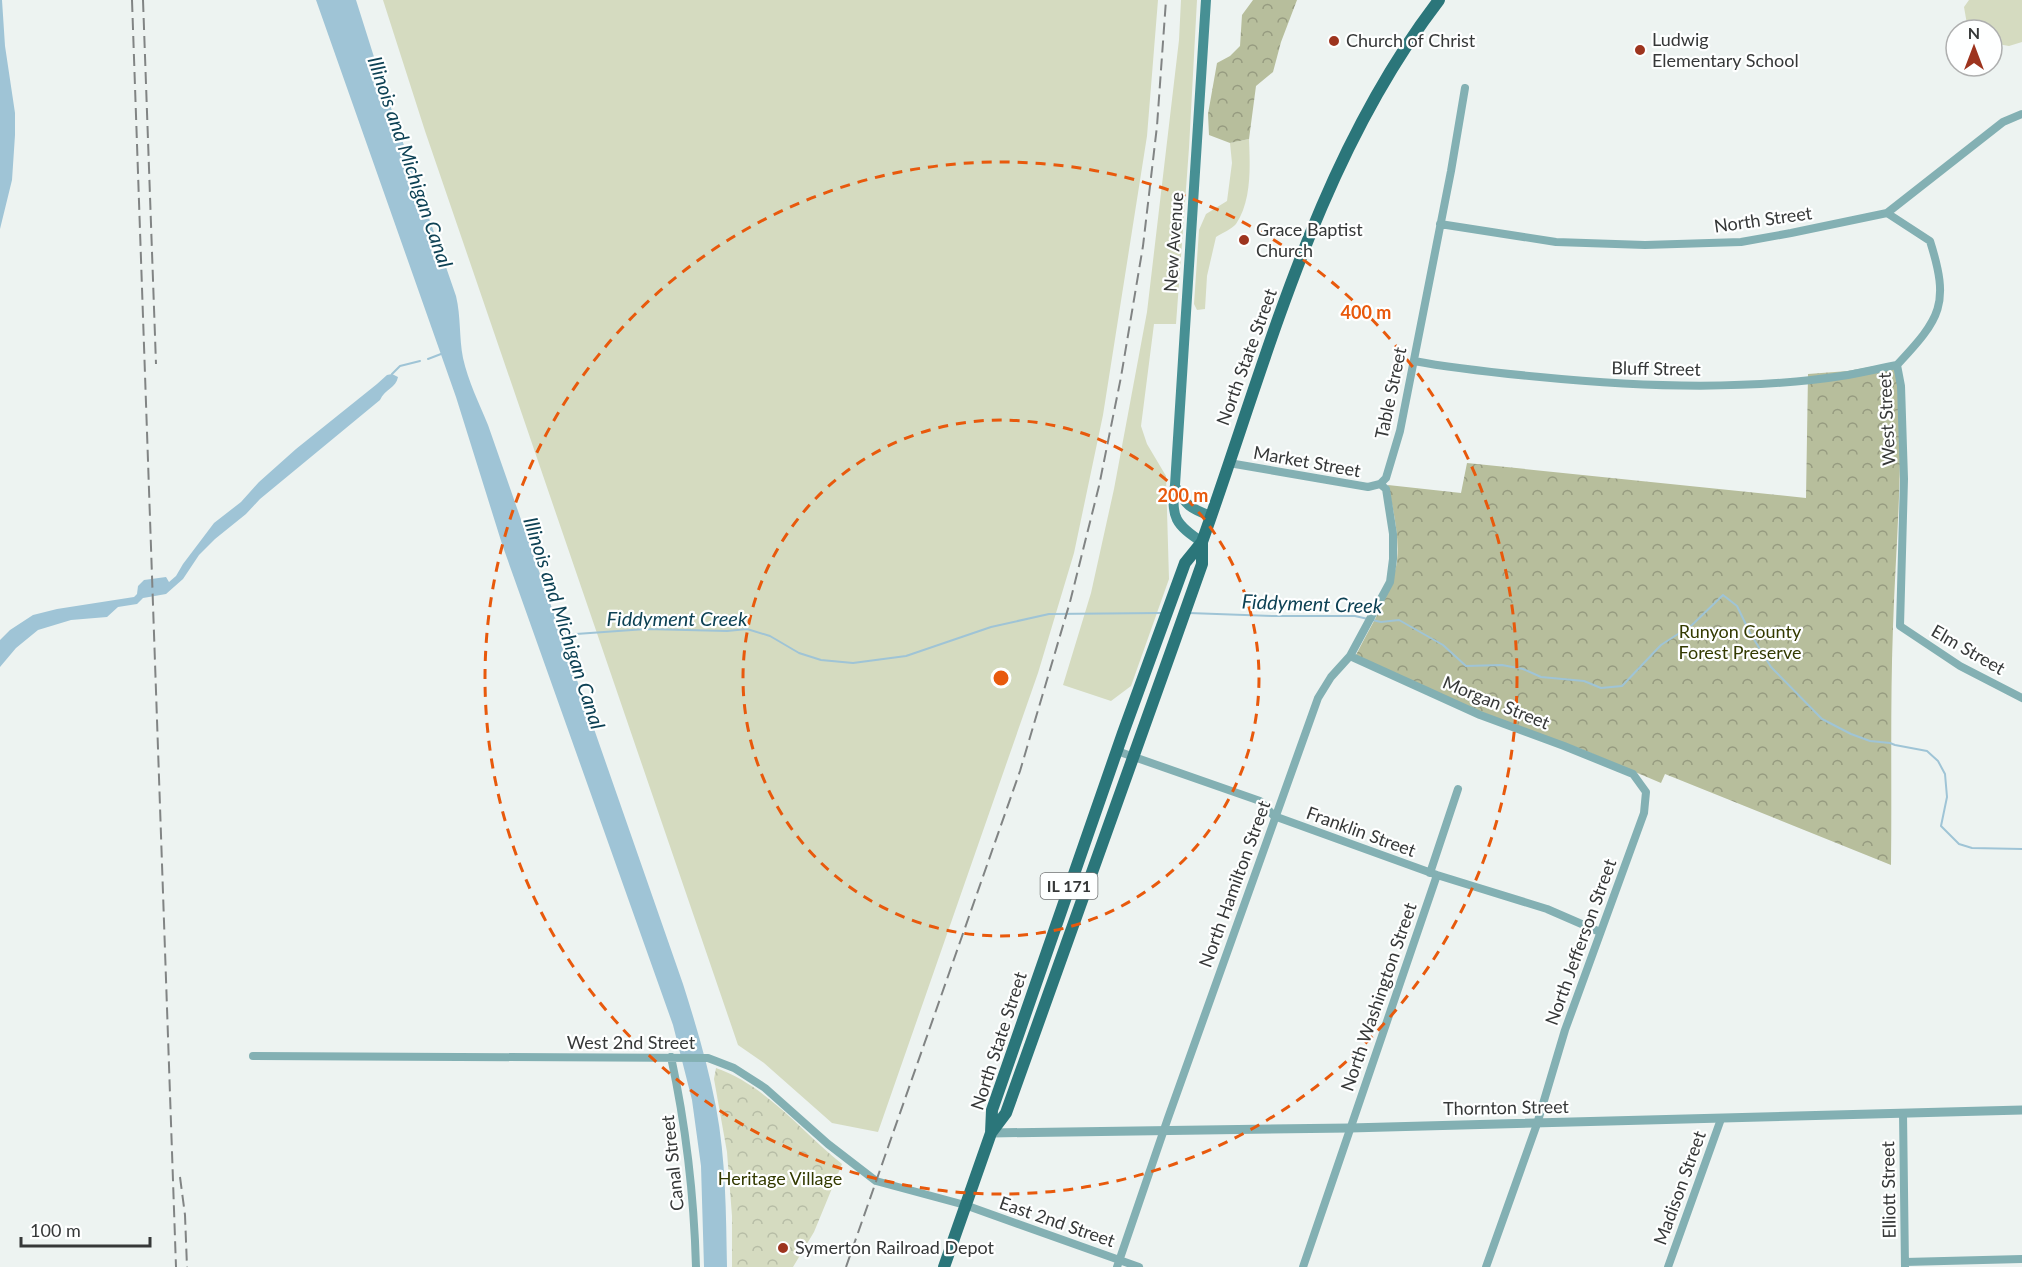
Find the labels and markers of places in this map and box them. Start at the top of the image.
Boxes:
place label: Ludwig Elementary School [1652,28,1799,71]
place label: Church of Christ [1346,29,1476,51]
marker: Church of Christ [1327,34,1341,48]
marker: Ludwig Elementary School [1633,43,1647,57]
place label: Grace Baptist Church [1256,218,1363,261]
marker: Grace Baptist Church [1237,233,1251,247]
centre of rings [991,668,1011,688]
place label: Symerton Railroad Depot [795,1236,995,1258]
marker: Symerton Railroad Depot [776,1241,790,1255]

